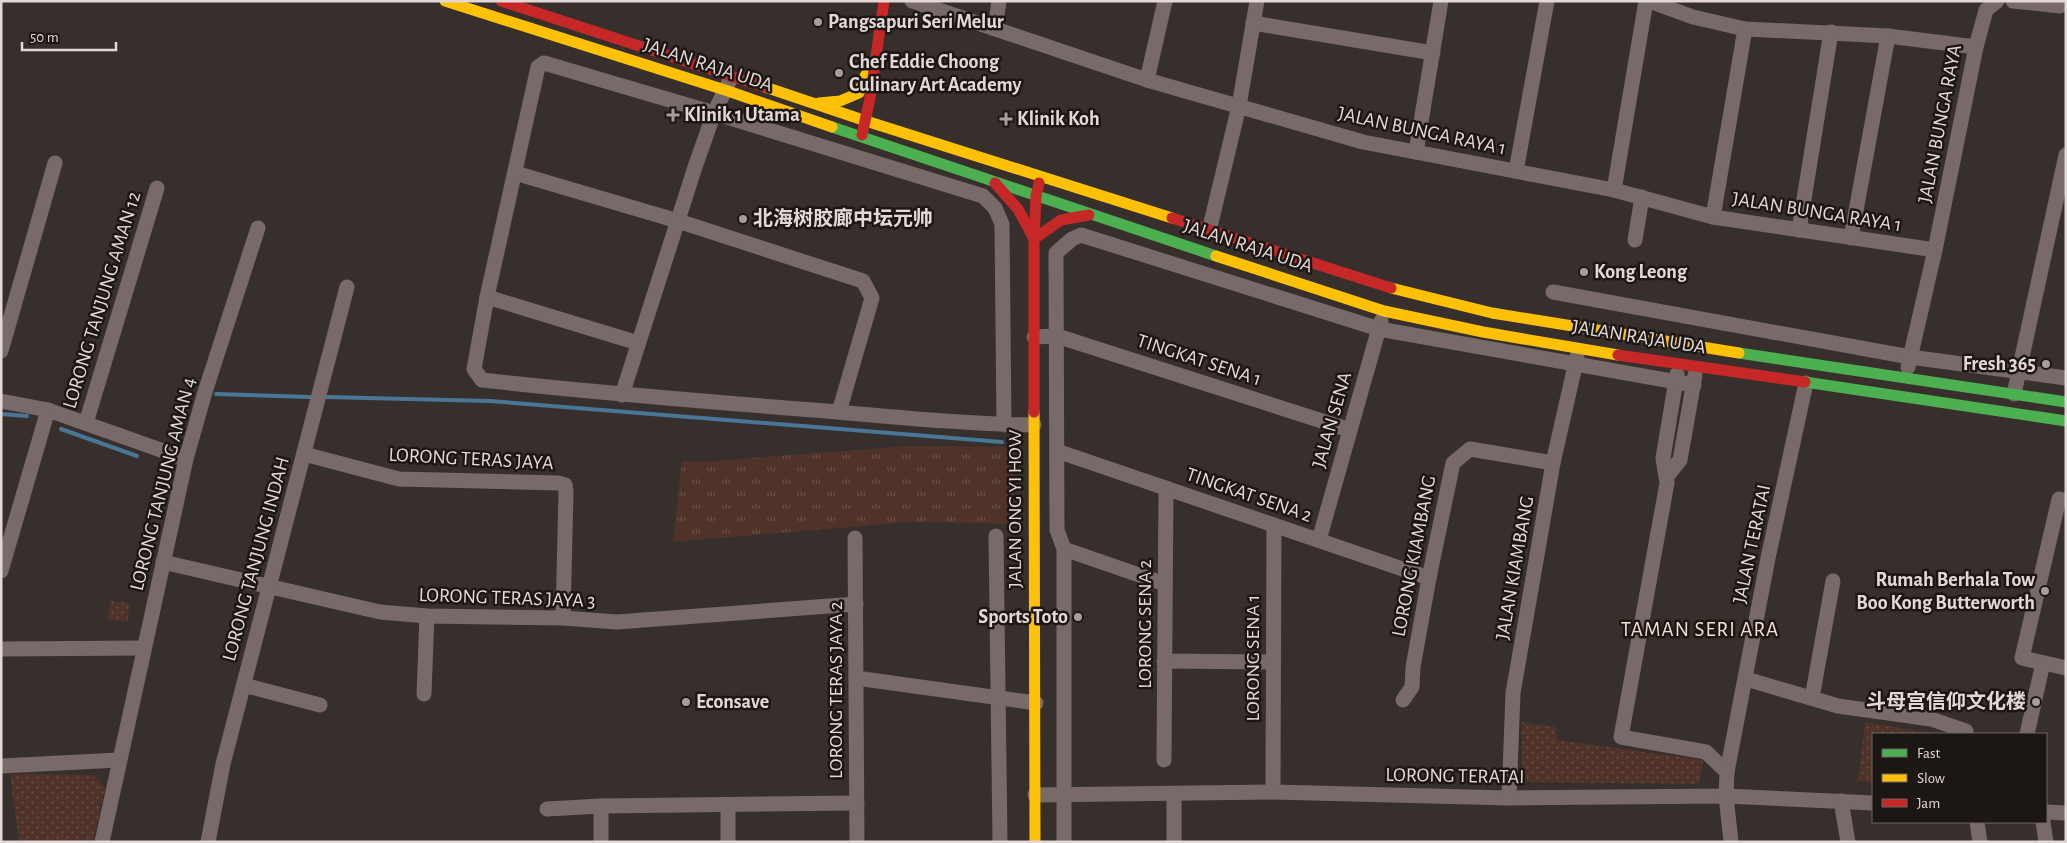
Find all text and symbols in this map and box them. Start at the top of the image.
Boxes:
place label: Pangsapuri Seri Melur [828,12,1004,32]
marker: Pangsapuri Seri Melur [812,16,824,28]
scale bar [22,20,116,52]
text: 50 m [30,30,59,45]
street label: JALAN RAJA UDA [641,35,776,96]
street label: JALAN BUNGA RAYA [1915,43,1965,205]
place label: Chef Eddie Choong Culinary Art Academy [849,52,1021,95]
marker: Chef Eddie Choong Culinary Art Academy [833,67,845,79]
street label: JALAN BUNGA RAYA 1 [1336,103,1508,159]
place label: Klinik 1 Utama [684,105,800,125]
marker: Klinik 1 Utama [666,108,680,122]
place label: Klinik Koh [1017,109,1100,129]
marker: Klinik Koh [999,112,1013,126]
street label: LORONG TANJUNG AMAN 12 [59,189,145,411]
street label: JALAN BUNGA RAYA 1 [1731,189,1903,235]
place label: 北海树胶廊中坛元帅 [753,207,933,229]
marker: 北海树胶廊中坛元帅 [737,213,749,225]
street label: JALAN RAJA UDA [1181,216,1316,277]
place label: Kong Leong [1594,262,1688,282]
marker: Kong Leong [1578,266,1590,278]
street label: JALAN RAJA UDA [1571,317,1708,358]
street label: TINGKAT SENA 1 [1134,330,1264,390]
place label: Fresh 365 [1963,354,2036,374]
marker: Fresh 365 [2040,358,2052,370]
street label: JALAN SENA [1309,369,1355,470]
street label: LORONG TANJUNG AMAN 4 [127,375,199,593]
street label: JALAN ONG YI HOW [1005,430,1025,588]
street label: LORONG TERAS JAYA [388,445,555,473]
street label: LORONG TANJUNG INDAH [219,455,293,663]
street label: TINGKAT SENA 2 [1183,464,1315,526]
street label: LORONG KIAMBANG [1389,474,1439,638]
street label: JALAN TERATAI [1730,483,1774,605]
street label: JALAN KIAMBANG [1492,494,1538,642]
street label: LORONG SENA 2 [1135,559,1155,689]
place label: Rumah Berhala Tow Boo Kong Butterworth [1856,570,2035,613]
street label: LORONG TERAS JAYA 3 [418,585,596,611]
marker: Rumah Berhala Tow Boo Kong Butterworth [2039,585,2051,597]
street label: LORONG SENA 1 [1243,594,1263,722]
street label: LORONG TERAS JAYA 2 [826,601,846,779]
place label: Sports Toto [978,607,1068,627]
marker: Sports Toto [1072,611,1084,623]
district label: TAMAN SERI ARA [1621,619,1779,640]
place label: 斗母宫信仰文化楼 [1866,690,2026,712]
place label: Econsave [696,692,769,712]
marker: Econsave [680,696,692,708]
marker: 斗母宫信仰文化楼 [2030,696,2042,708]
legend [1872,733,2047,823]
text: Fast [1917,746,1941,761]
street label: LORONG TERATAI [1385,765,1525,787]
text: Slow [1917,771,1945,786]
text: Jam [1917,796,1940,811]

